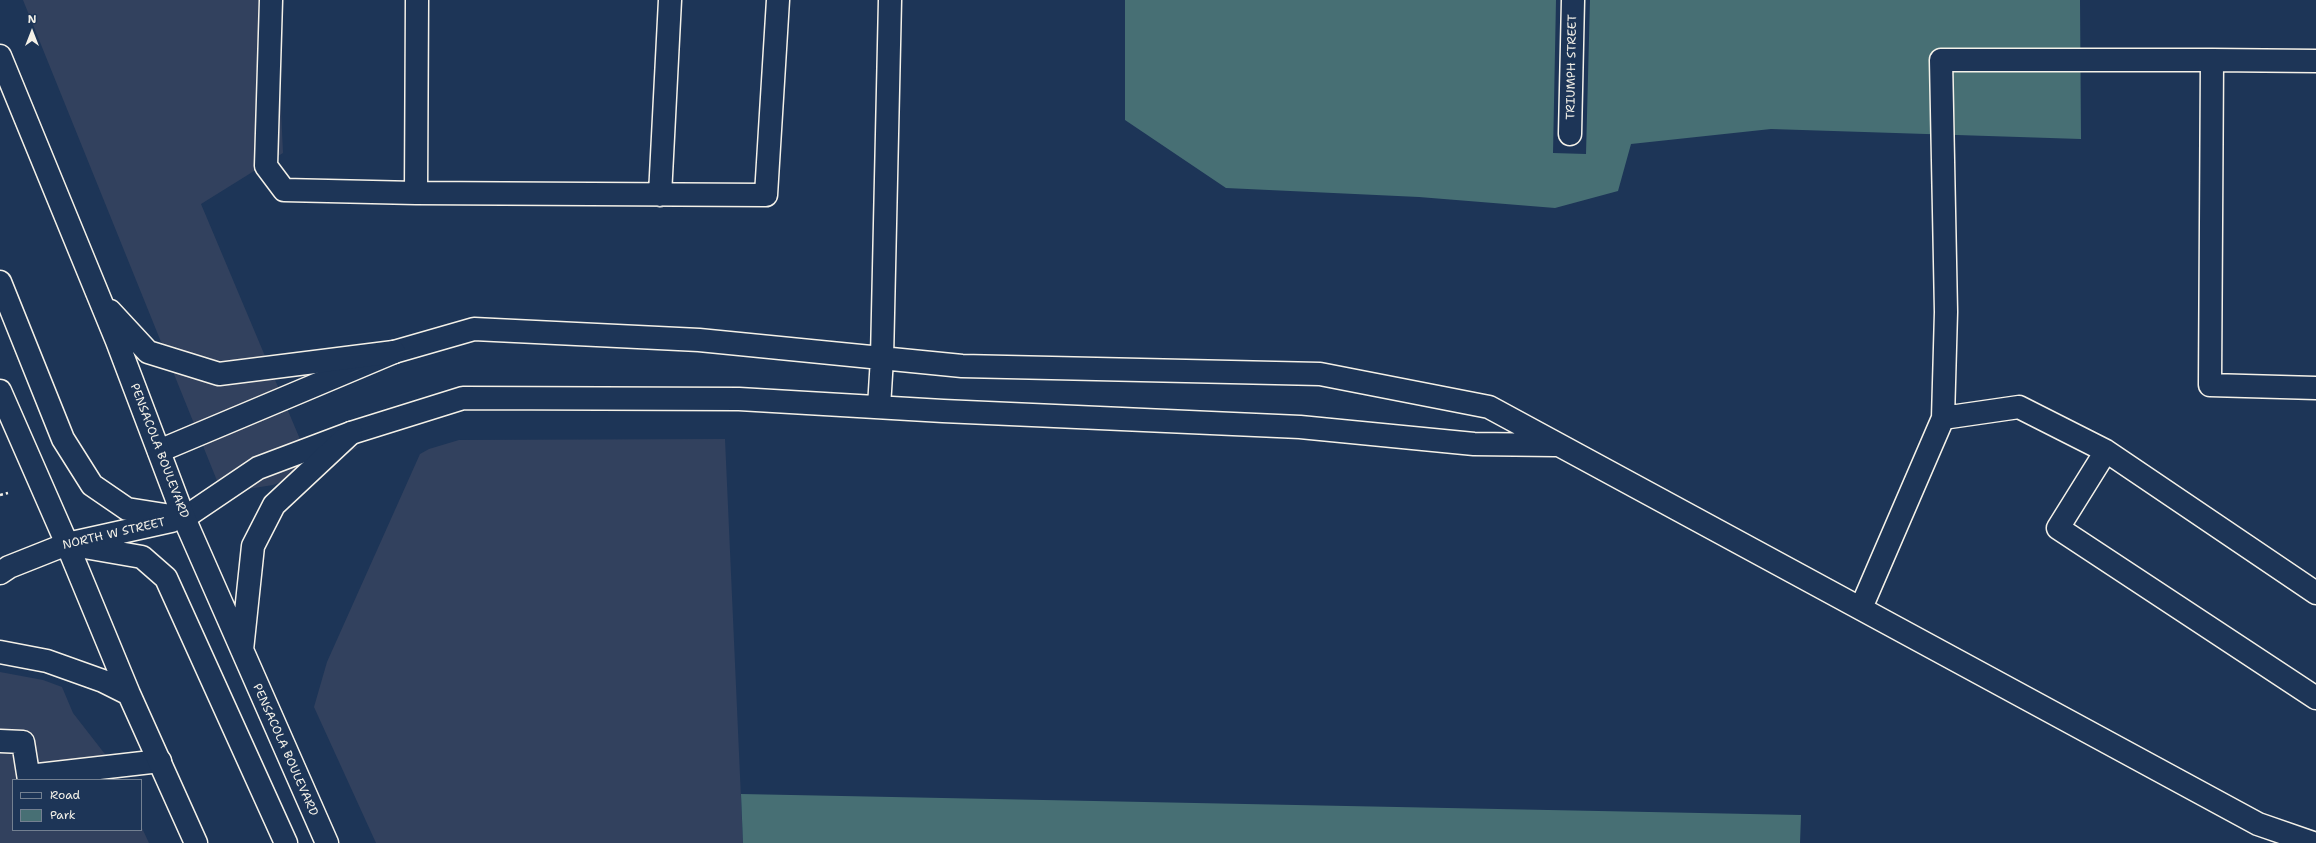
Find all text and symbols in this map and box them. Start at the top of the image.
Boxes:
north arrow [12,12,52,52]
text: N [28,12,36,27]
street label: TRIUMPH STREET [1564,14,1580,120]
street label: PENSACOLA BOULEVARD [127,382,191,520]
street label: NORTH W STREET [61,515,167,553]
street label: PENSACOLA BOULEVARD [249,682,321,818]
legend [12,779,142,831]
text: Road [50,787,80,803]
text: Park [50,807,76,823]

